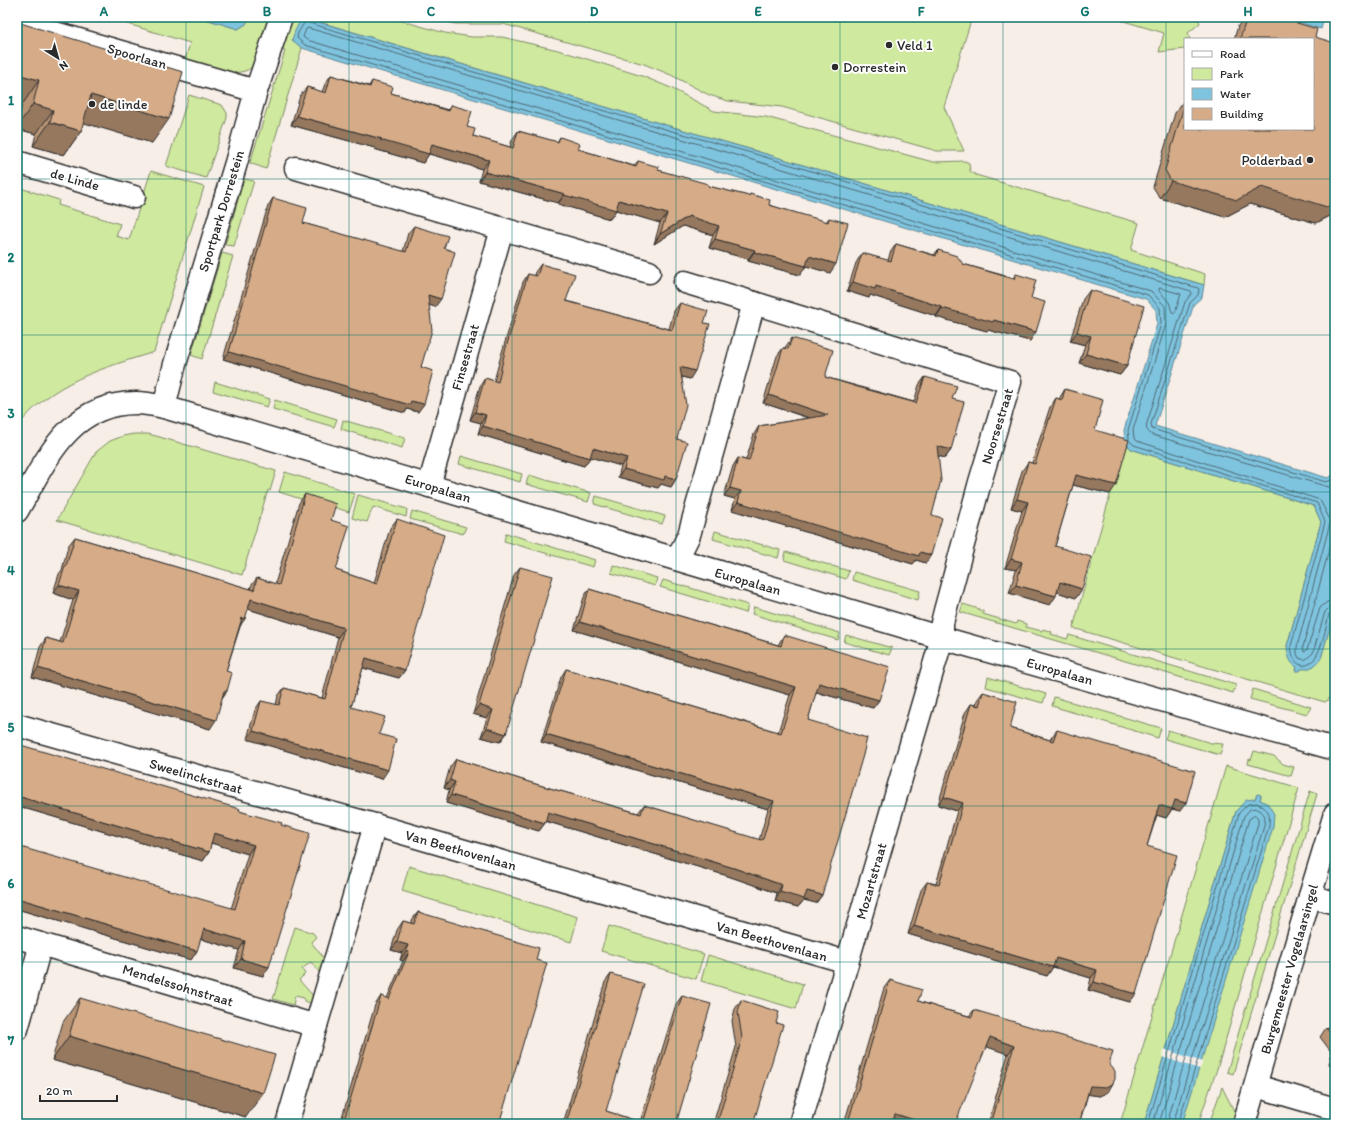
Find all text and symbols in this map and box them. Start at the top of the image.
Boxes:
text: A [99,4,109,19]
text: B [263,4,272,19]
text: C [427,4,436,19]
text: D [590,4,599,19]
text: E [754,4,762,19]
text: F [918,4,925,19]
text: G [1081,4,1090,19]
text: H [1244,4,1253,19]
place label: Veld 1 [897,37,933,54]
north arrow [38,38,78,78]
legend [1184,38,1314,130]
street label: Spoorlaan [105,40,169,73]
marker: Veld 1 [884,40,894,50]
text: Road [1220,47,1246,61]
text: N [57,58,71,73]
place label: Dorrestein [843,59,907,76]
marker: Dorrestein [830,62,840,72]
text: Park [1220,67,1244,81]
text: Water [1220,87,1251,101]
text: 1 [8,93,14,108]
place label: de linde [100,96,148,113]
marker: de linde [87,99,97,109]
text: Building [1220,107,1264,121]
street label: Sportpark Dorrestein [195,148,248,274]
place label: Polderbad [1242,152,1302,169]
marker: Polderbad [1305,155,1315,165]
street label: de Linde [49,164,101,195]
text: 2 [8,250,15,265]
street label: Finsestraat [448,322,483,392]
street label: Noorsestraat [978,386,1017,466]
text: 3 [7,406,15,421]
street label: Europalaan [403,470,473,507]
text: 4 [7,563,15,578]
street label: Europalaan [713,564,783,599]
street label: Europalaan [1025,654,1095,689]
text: 5 [8,720,15,735]
street label: Sweelinckstraat [147,755,244,798]
street label: Van Beethovenlaan [403,826,519,875]
street label: Mozartstraat [852,841,891,921]
text: 6 [8,876,15,891]
street label: Burgemeester Vogelaarsingel [1257,882,1322,1056]
street label: Van Beethovenlaan [714,917,830,966]
street label: Mendelssohnstraat [120,961,235,1010]
text: 7 [7,1033,15,1048]
scale bar [40,1077,117,1103]
text: 20 m [46,1084,73,1098]

